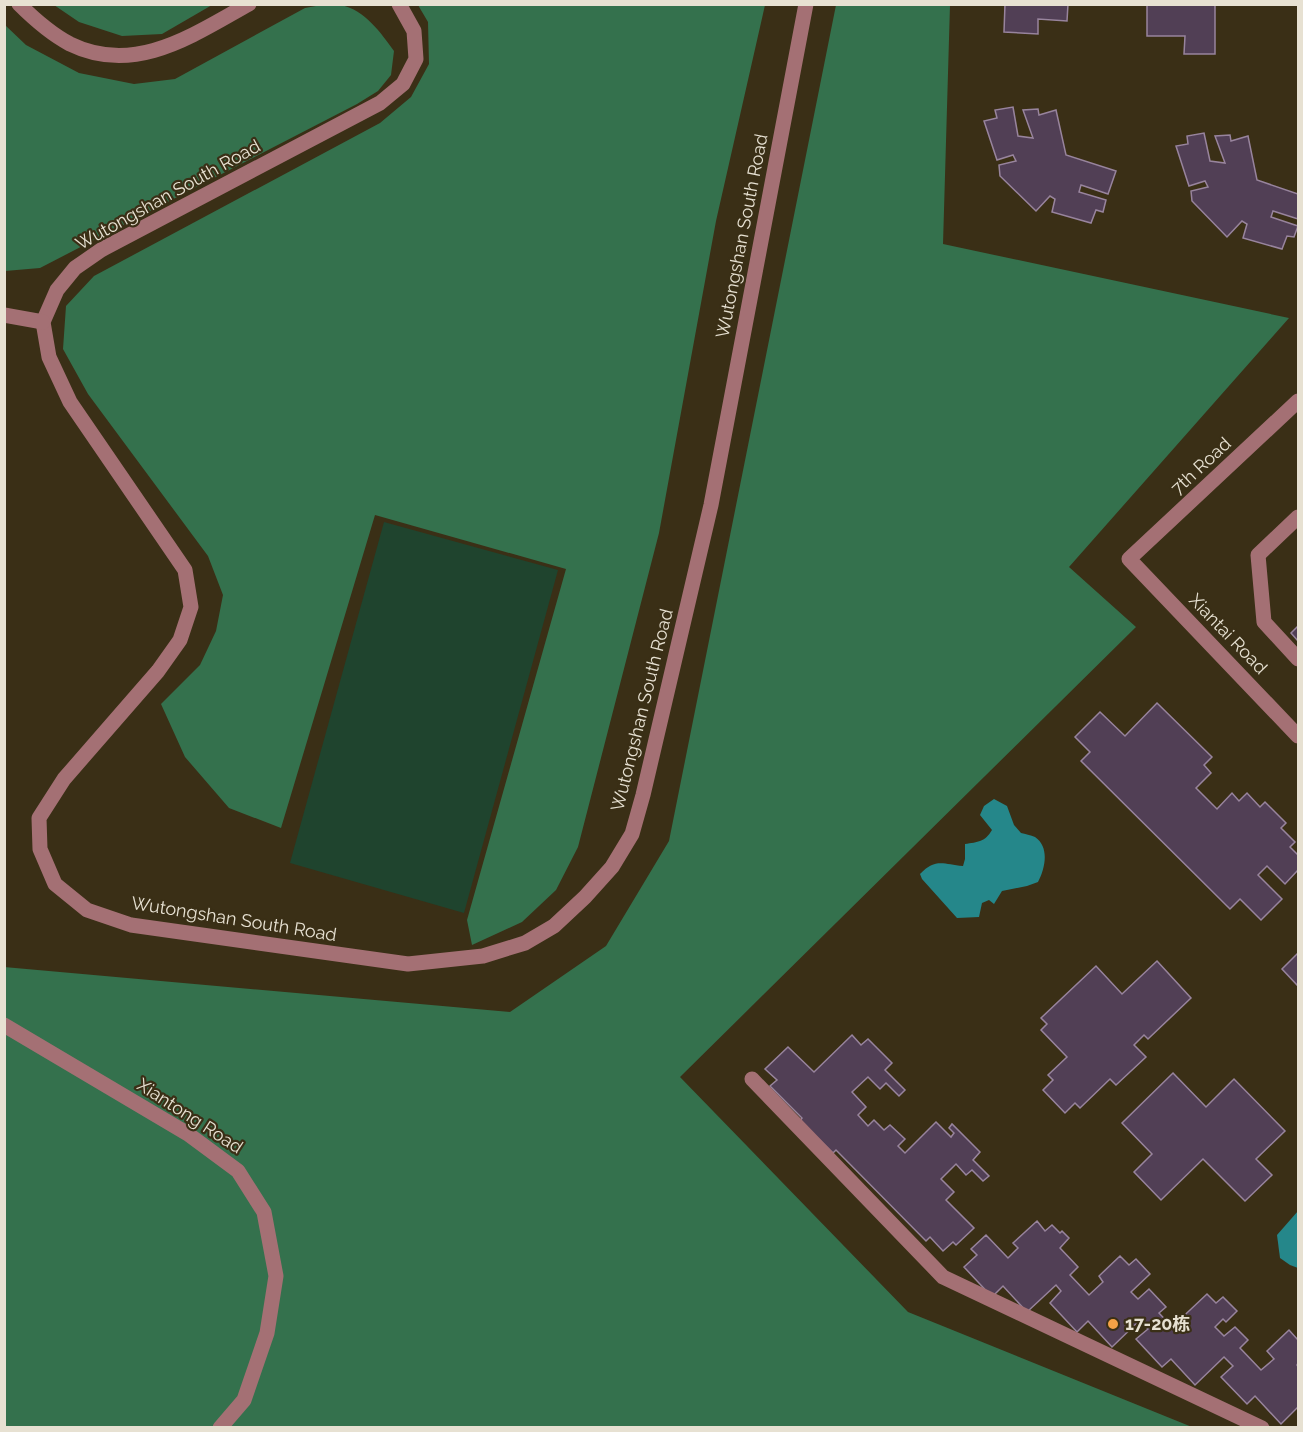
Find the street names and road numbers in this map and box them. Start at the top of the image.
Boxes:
street label: Wutongshan South Road [711,132,772,340]
street label: Wutongshan South Road [72,135,264,254]
street label: 7th Road [1166,433,1235,499]
street label: Xiantai Road [1185,589,1272,678]
street label: Wutongshan South Road [606,607,677,813]
street label: Wutongshan South Road [130,892,338,945]
street label: Xiantong Road [134,1074,247,1157]

